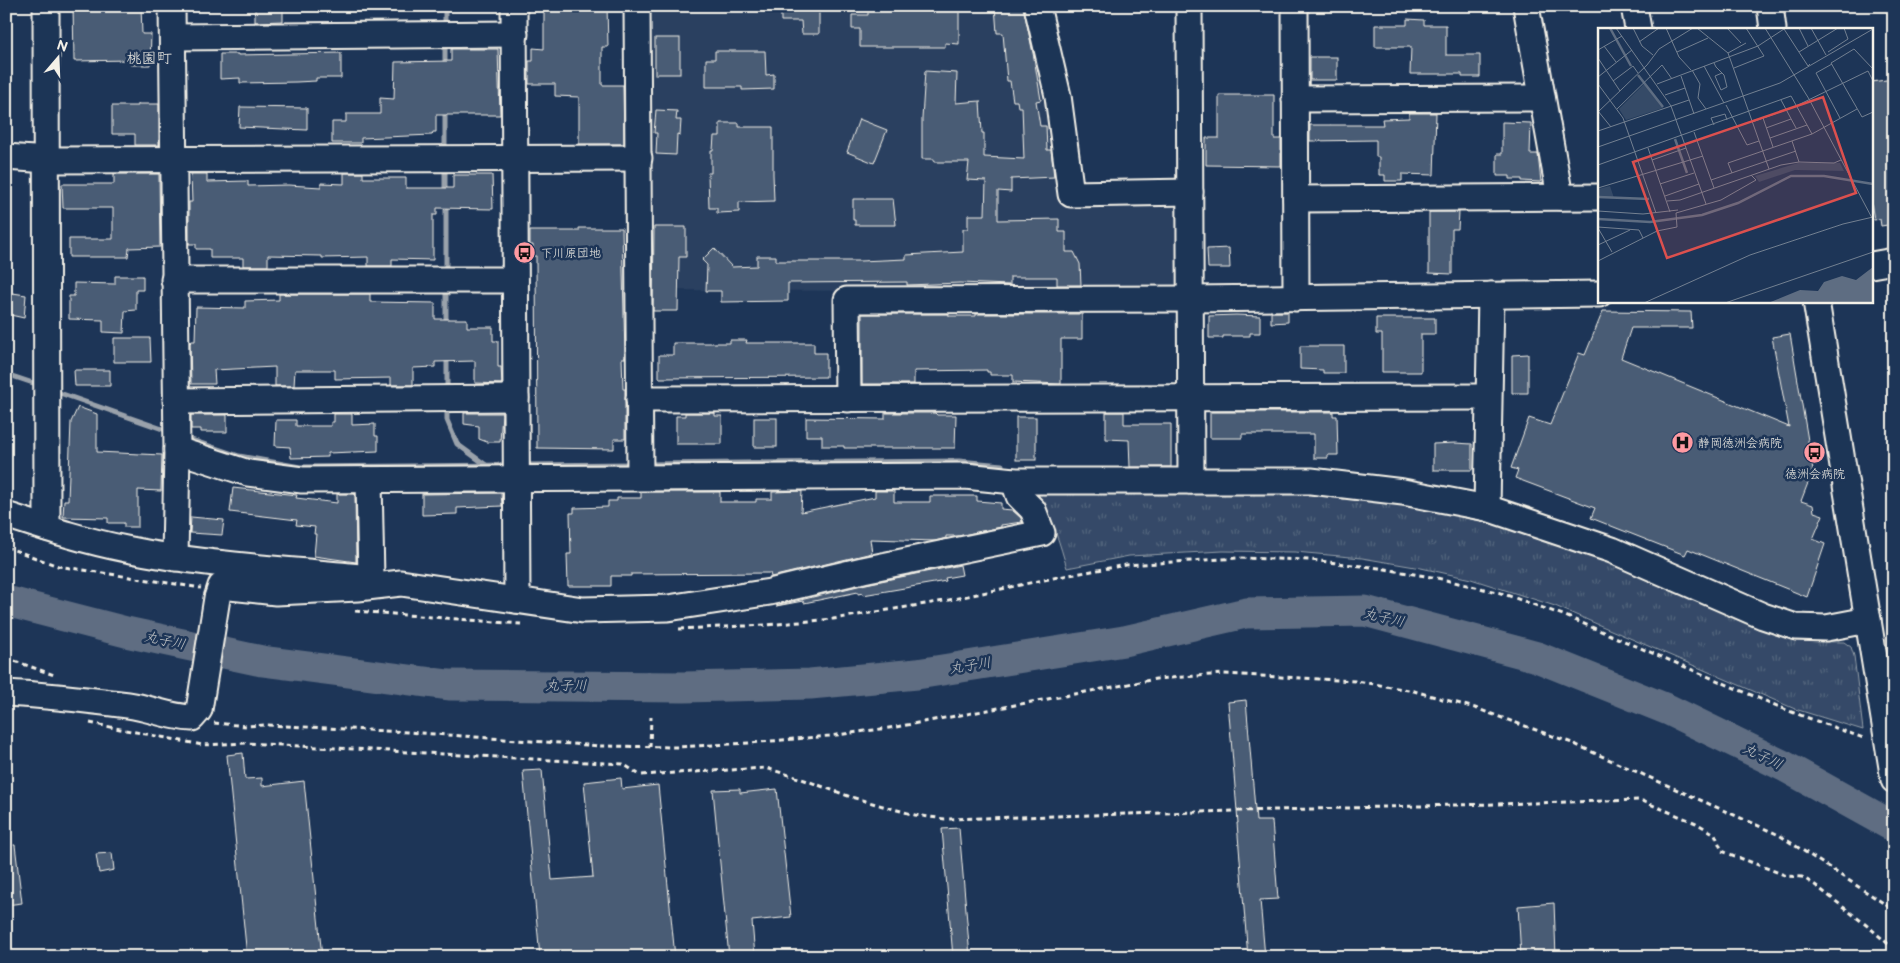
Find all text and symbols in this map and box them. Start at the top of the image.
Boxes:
inset map [1598,28,1872,302]
north arrow [32,32,82,82]
text: N [54,36,70,56]
district label: 桃園町 [126,49,172,68]
bus stop icon: 下川原団地 [513,241,537,265]
place label: 下川原団地 [541,246,601,261]
hospital icon: 静岡徳洲会病院 [1670,431,1694,455]
place label: 静岡徳洲会病院 [1698,436,1782,451]
bus stop icon: 徳洲会病院 [1803,441,1827,465]
place label: 徳洲会病院 [1785,467,1845,482]
water label: 丸子川 [1362,604,1406,630]
water label: 丸子川 [143,628,187,653]
water label: 丸子川 [948,654,992,677]
water label: 丸子川 [545,677,587,694]
water label: 丸子川 [1740,740,1785,773]

